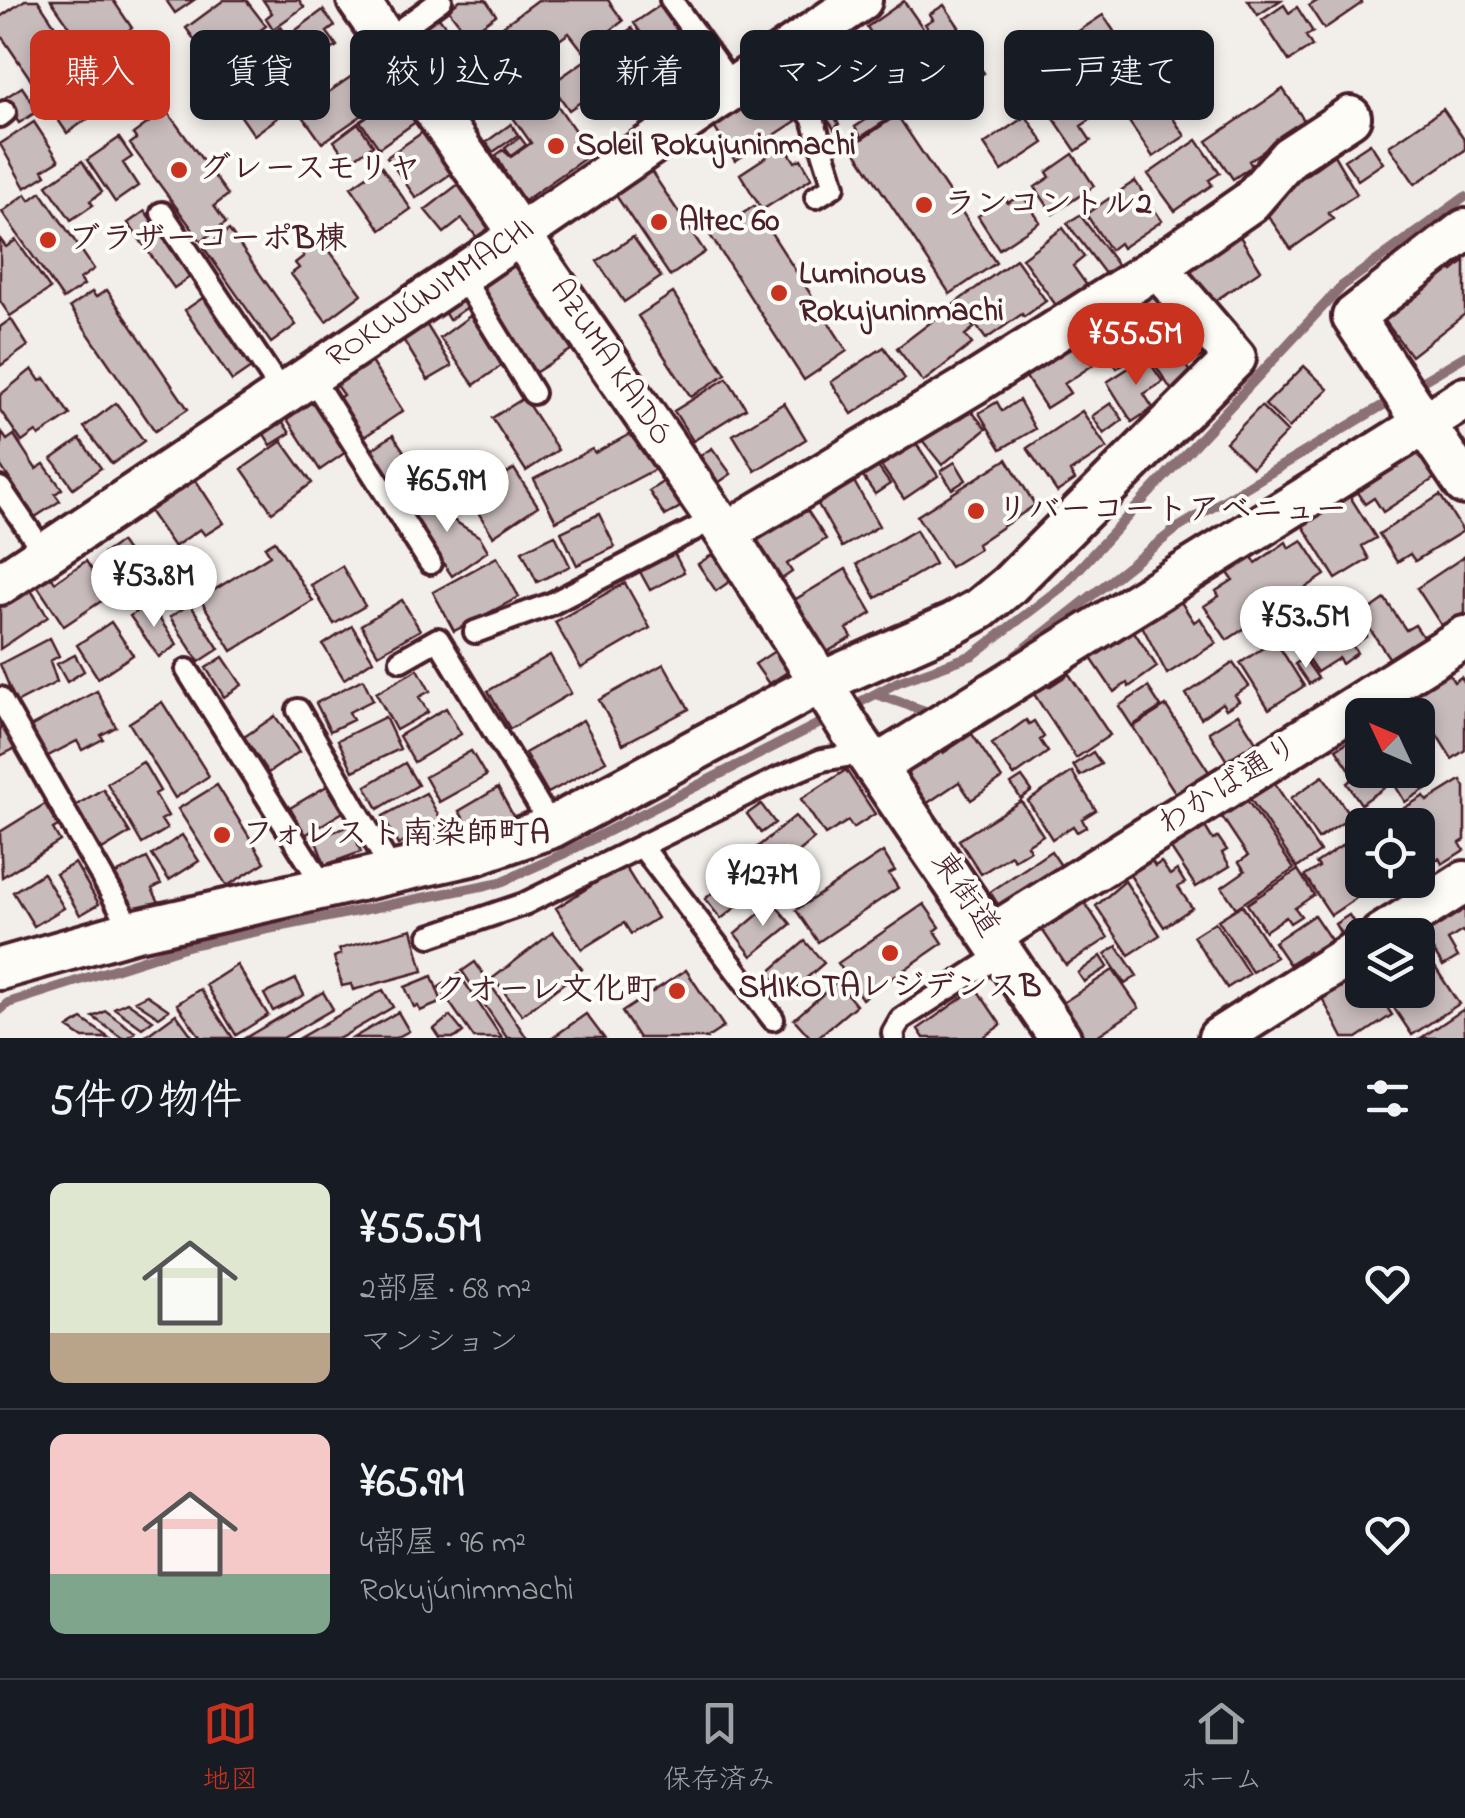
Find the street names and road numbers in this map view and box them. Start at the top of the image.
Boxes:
street label: ROKUJÚNIMMACHI [318,207,544,381]
street label: AZUMA KAIDÓ [537,270,683,456]
street label: わかば通り [1149,724,1309,848]
street label: 東街道 [918,842,1010,948]

